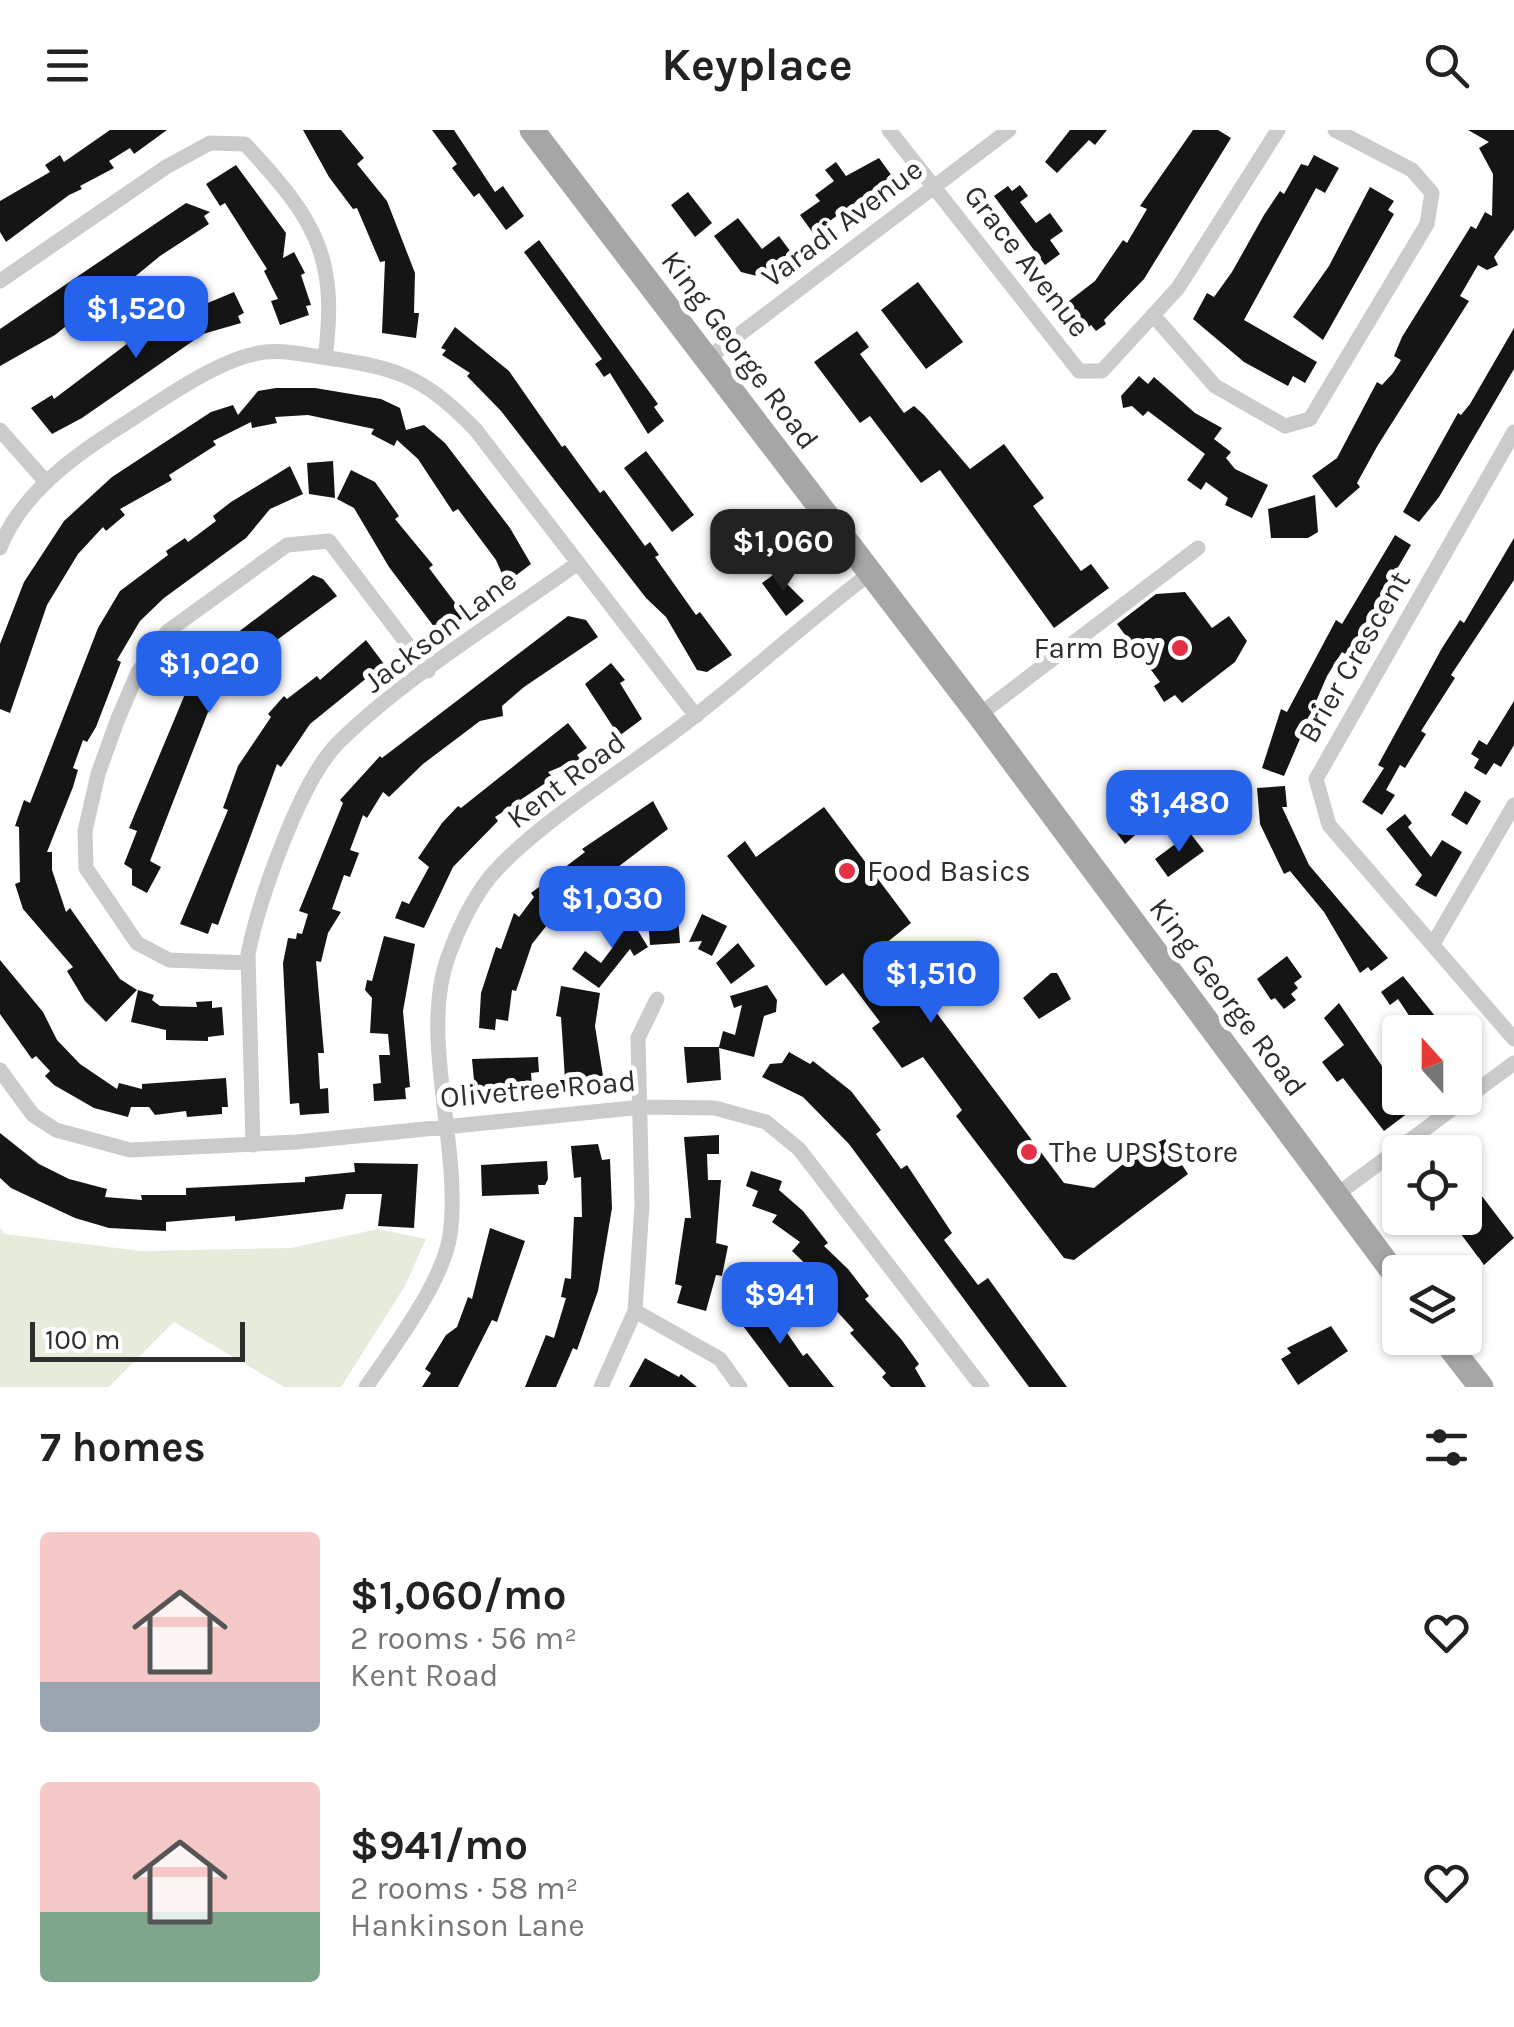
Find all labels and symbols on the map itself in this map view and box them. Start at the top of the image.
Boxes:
street label: Varadi Avenue [754,151,930,295]
street label: Grace Avenue [956,178,1098,344]
street label: King George Road [654,244,826,456]
pin: $1,520 [55,276,217,361]
pin: $1,060 [702,509,864,594]
street label: Jackson Lane [356,562,524,700]
street label: Brier Crescent [1290,565,1418,749]
place label: Farm Boy [1033,630,1160,666]
pin: $1,020 [128,631,290,716]
marker: Farm Boy [1169,637,1191,659]
street label: Kent Road [500,724,632,836]
pin: $1,480 [1098,770,1260,855]
place label: Food Basics [867,853,1031,889]
marker: Food Basics [836,860,858,882]
pin: $1,030 [531,866,693,951]
street label: King George Road [1142,891,1314,1103]
pin: $1,510 [850,941,1012,1026]
north arrow [1382,1015,1482,1115]
street label: Olivetree Road [439,1063,637,1115]
place label: The UPS Store [1049,1134,1238,1170]
marker: The UPS Store [1018,1141,1040,1163]
pin: $941 [721,1262,839,1347]
scale bar [30,1317,245,1362]

